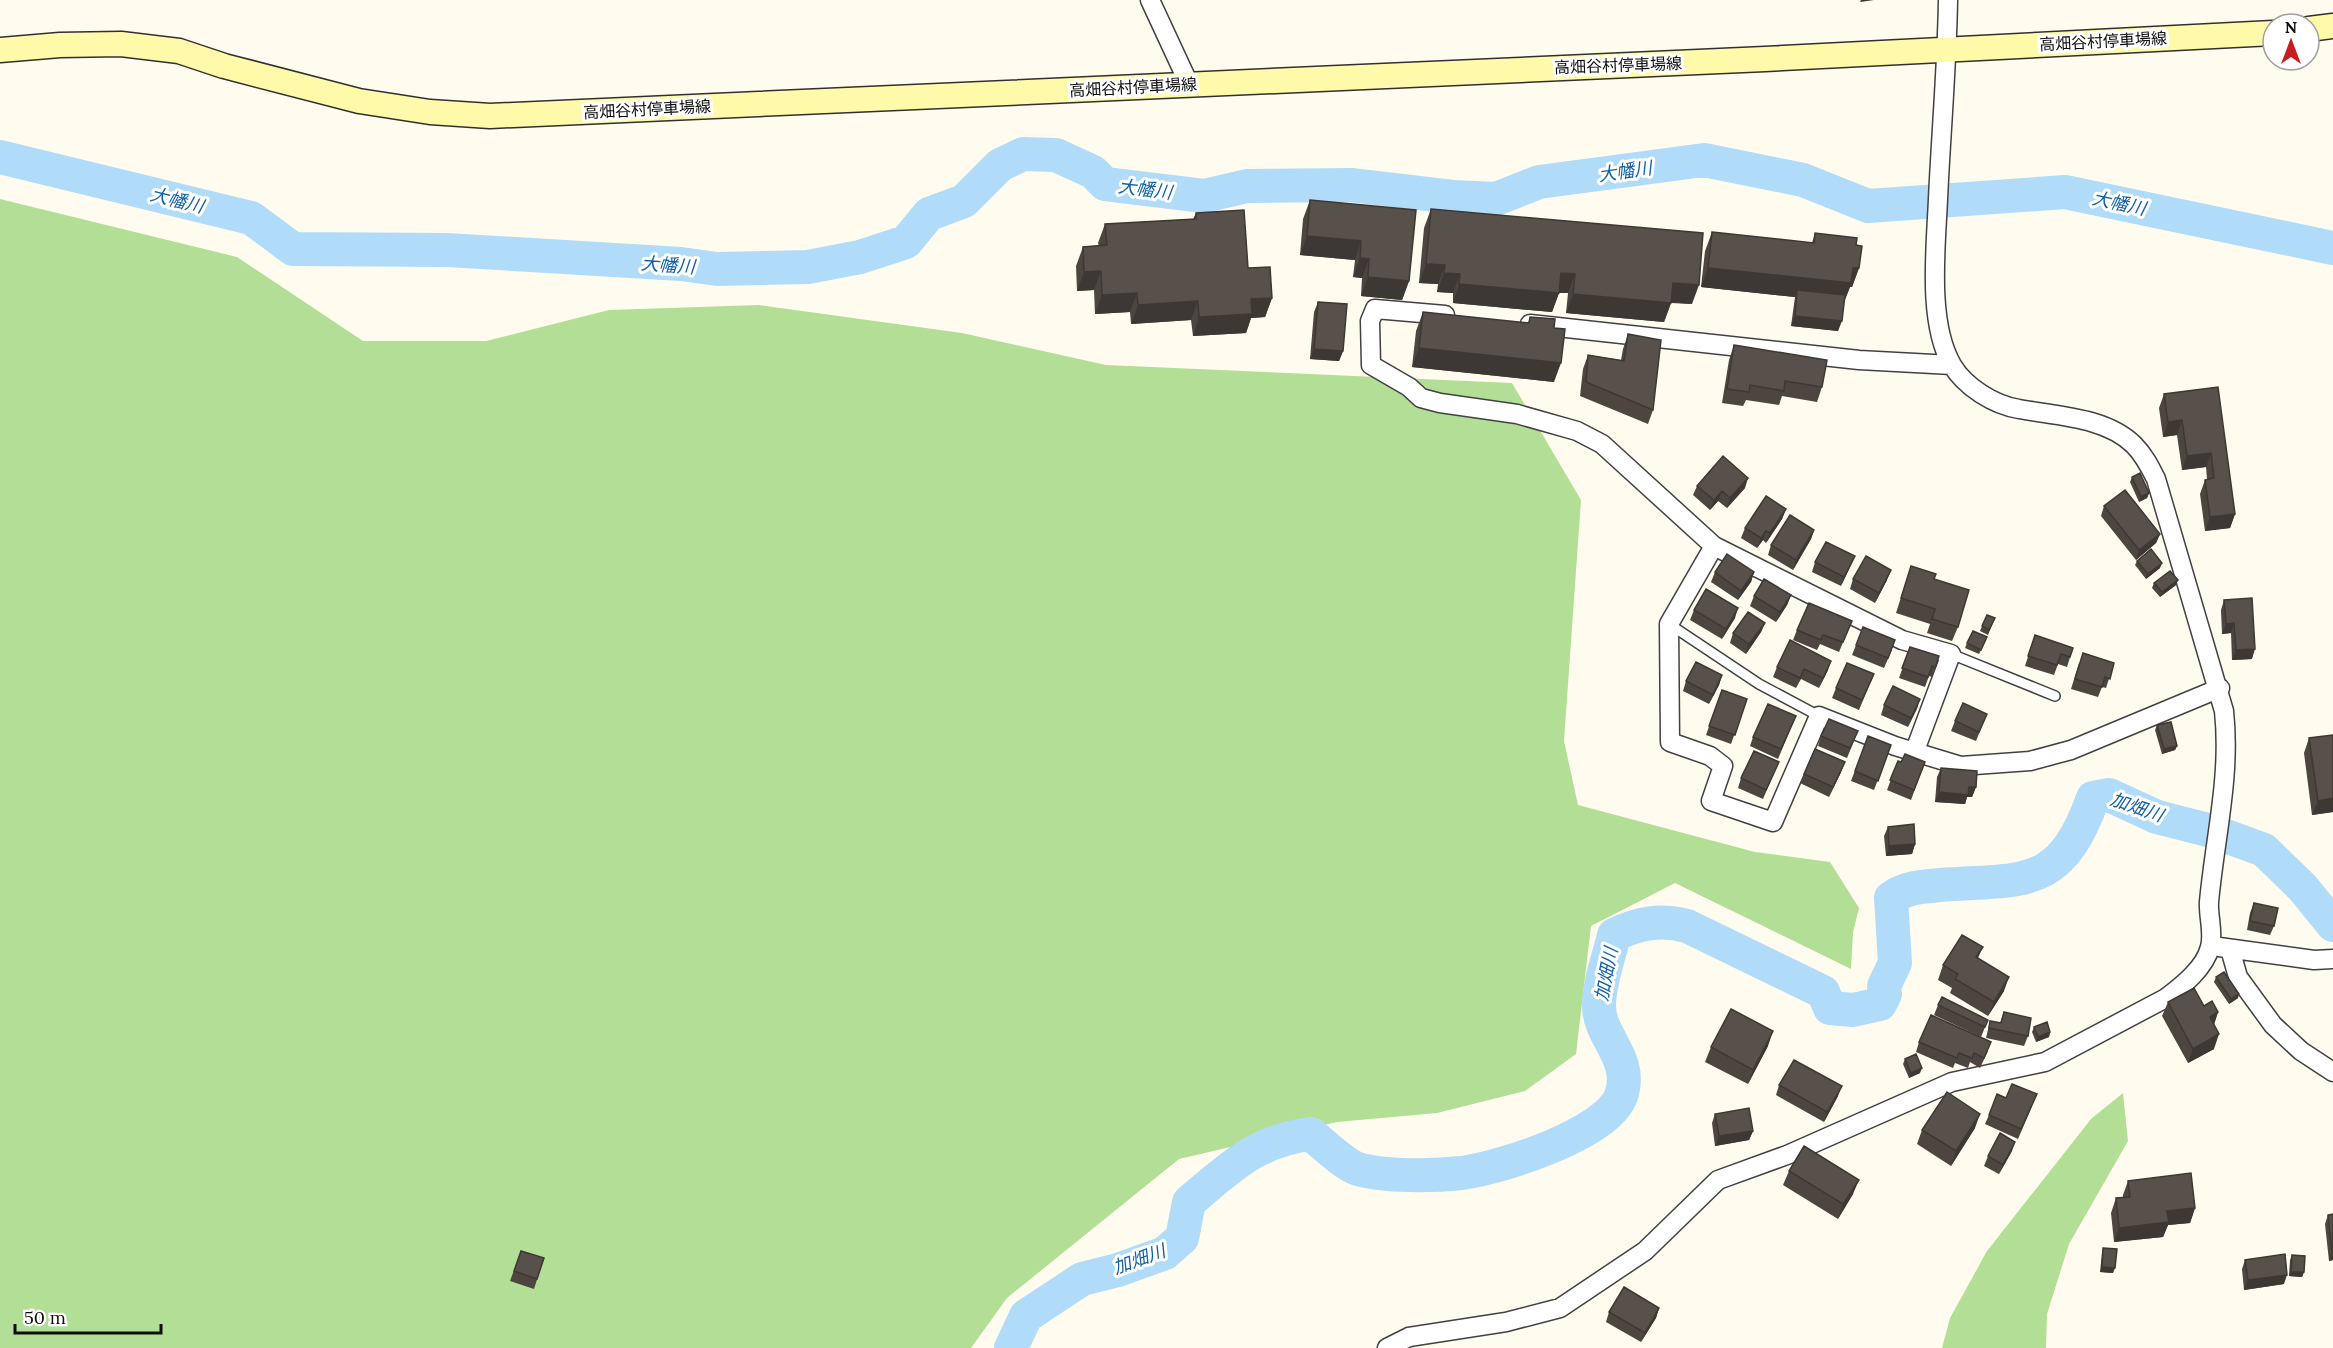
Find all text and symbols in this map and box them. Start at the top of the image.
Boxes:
north arrow [2261,12,2321,72]
text: N [2285,17,2297,37]
street label: 高畑谷村停車場線 [2039,28,2167,54]
street label: 高畑谷村停車場線 [1554,53,1682,77]
street label: 高畑谷村停車場線 [1069,74,1197,100]
street label: 高畑谷村停車場線 [583,96,711,122]
water label: 大幡川 [1597,156,1655,186]
water label: 大幡川 [1117,174,1175,204]
water label: 大幡川 [148,182,208,218]
water label: 大幡川 [2090,186,2150,220]
water label: 大幡川 [640,252,698,278]
water label: 加畑川 [2108,787,2168,827]
water label: 加畑川 [1590,943,1623,1003]
water label: 加畑川 [1110,1238,1170,1279]
scale bar [15,1297,160,1335]
text: 50 m [24,1306,66,1329]

